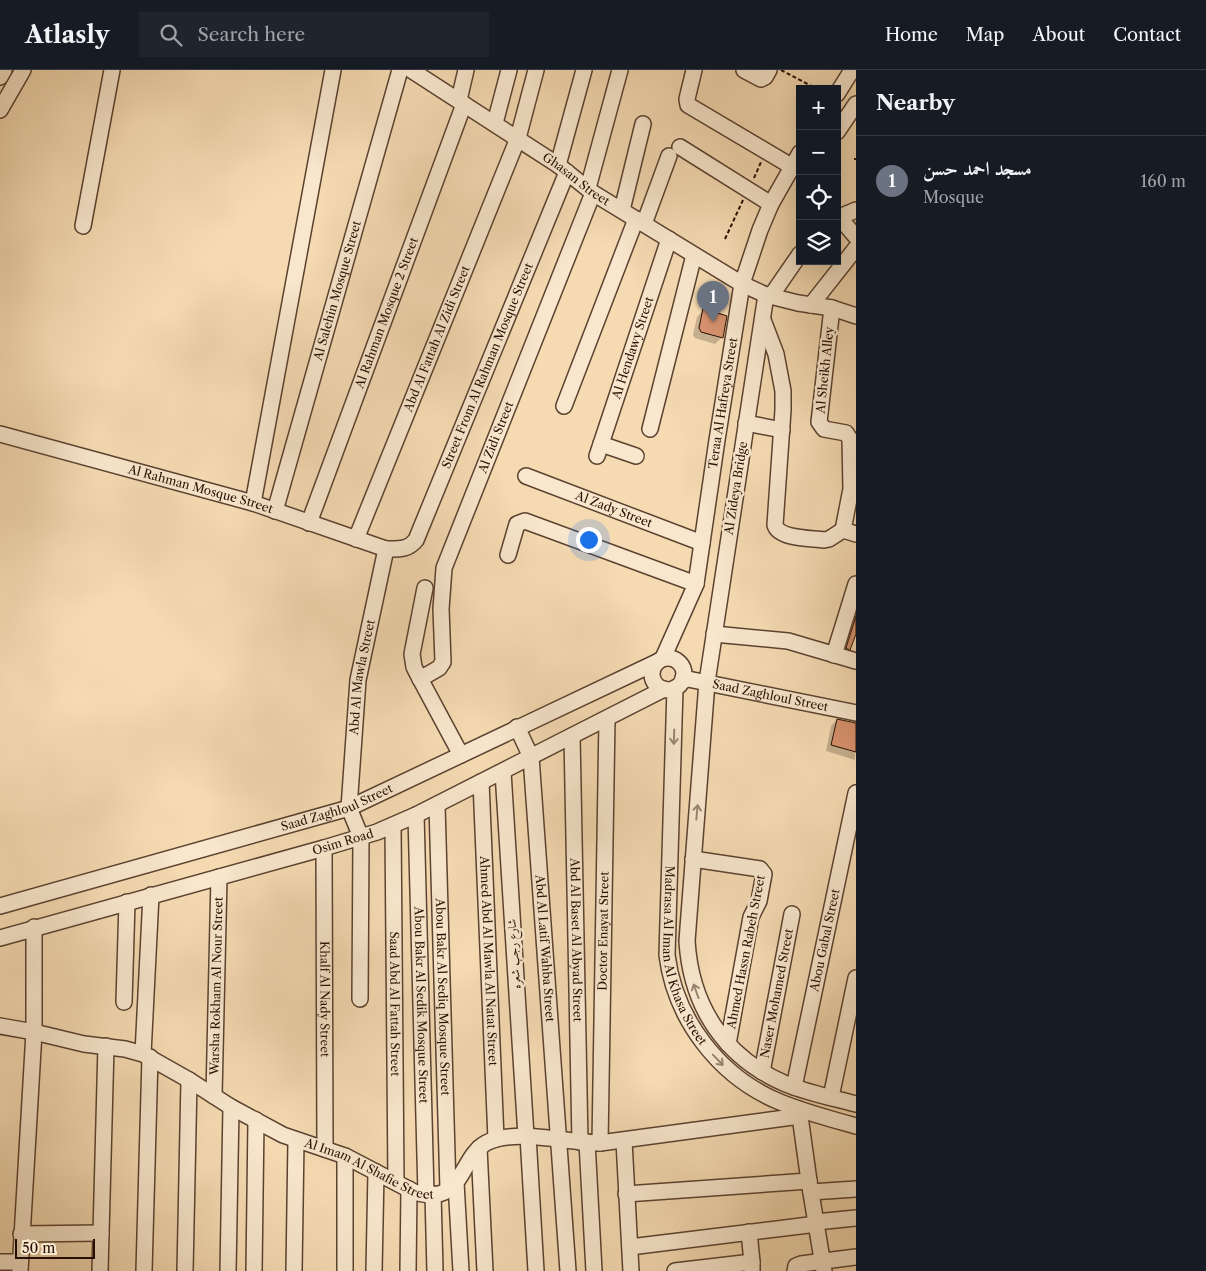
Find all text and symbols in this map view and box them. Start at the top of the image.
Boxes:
search box [139,12,489,57]
text: Atlasly [25,20,109,49]
icon: search [157,21,185,49]
text: Search here [197,23,305,46]
text: Home [885,24,938,46]
text: Map [966,24,1004,46]
text: About [1032,24,1085,46]
text: Contact [1113,24,1181,46]
map controls [796,85,841,265]
button: + [796,85,841,130]
text: Nearby [876,90,955,115]
button: − [796,130,841,175]
street label: Ghasan Street [540,149,613,209]
text: مسجد احمد حسن [923,157,1032,180]
text: 1 [888,171,896,191]
text: 160 m [1141,171,1186,191]
button: locate [796,175,841,220]
text: Mosque [923,187,984,207]
street label: Al Salehin Mosque Street [310,218,364,363]
button: layers [796,220,841,265]
street label: Al Rahman Mosque 2 Street [351,234,421,391]
street label: Street From Al Rahman Mosque Street [438,260,536,471]
street label: Abd Al Fattah Al Zidi Street [400,263,473,415]
pin: 1 [697,281,729,322]
street label: Al Hendawy Street [608,294,657,402]
street label: Al Sheikh Alley [812,326,837,415]
street label: Teraa Al Hafreya Street [705,336,740,470]
street label: Al Zidi Street [474,398,517,476]
street label: Al Zideya Bridge [721,440,750,537]
street label: Al Rahman Mosque Street [126,461,276,517]
street label: Al Zady Street [573,487,655,531]
your location [576,527,602,553]
street label: Abd Al Mawla Street [346,617,378,736]
street label: Saad Zaghloul Street [711,676,830,714]
one-way arrow [669,728,678,744]
street label: Saad Zaghloul Street [279,780,396,834]
one-way arrow [692,805,701,821]
street label: Osim Road [311,825,376,858]
street label: Ahmed Abd Al Mawla Al Natat Street [477,854,501,1067]
street label: Abd Al Baset Al Abyad Street [567,857,586,1023]
street label: Madrasa Al Iman Al Khasa Street [660,865,711,1049]
street label: Doctor Enayat Street [595,871,611,991]
street label: Abd Al Latif Wahba Street [532,873,558,1023]
street label: Ahmed Hassn Rabeh Street [723,873,768,1031]
street label: Abou Gabal Street [806,887,843,994]
street label: Warsha Rokham Al Nour Street [206,896,226,1076]
street label: Abou Bakr Al Sediq Mosque Street [433,897,453,1097]
street label: Abou Bakr Al Sedik Mosque Street [411,905,432,1104]
street label: شارع رجب شعره [504,918,527,990]
street label: Naser Mohamed Street [757,927,796,1059]
street label: Saad Abd Al Fattah Street [387,931,403,1077]
street label: Khalf Al Nady Street [317,941,333,1058]
one-way arrow [691,984,700,999]
one-way arrow [712,1053,724,1065]
street label: Al Imam Al Shafie Street [302,1135,435,1202]
scale bar [15,1236,95,1259]
text: 50 m [22,1239,55,1257]

